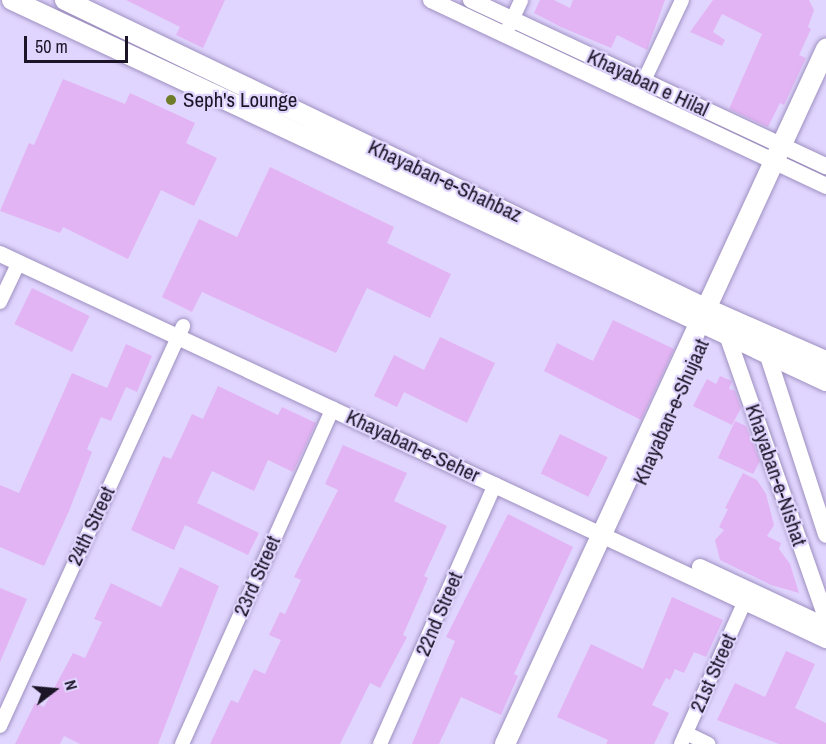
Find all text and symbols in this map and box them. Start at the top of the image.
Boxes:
scale bar [27,24,130,62]
text: 50 m [35,34,68,59]
street label: Khayaban e Hilal [583,44,713,122]
place label: Seph's Lounge [183,87,297,113]
marker: Seph's Lounge [164,93,178,107]
street label: Khayaban-e-Shahbaz [364,134,526,228]
street label: Khayaban-e-Shujaat [628,335,714,489]
street label: Khayaban-e-Nishat [740,401,812,549]
street label: Khayaban-e-Seher [342,404,484,488]
street label: 24th Street [62,482,120,570]
street label: 23rd Street [228,532,286,620]
street label: 22nd Street [410,568,468,660]
street label: 21st Street [685,630,741,716]
north arrow [24,660,84,720]
text: N [59,677,83,693]

